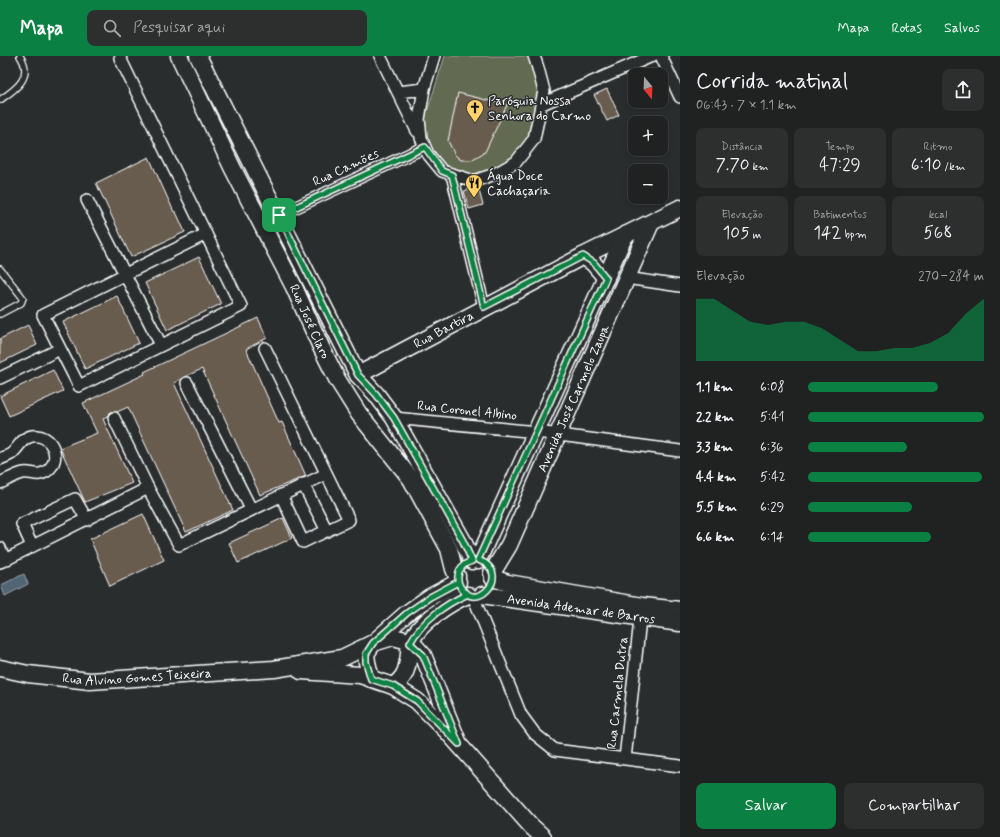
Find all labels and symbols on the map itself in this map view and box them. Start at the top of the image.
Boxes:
north arrow [628,68,668,108]
place label: Paróquia Nossa Senhora do Carmo [488,93,591,125]
church icon: Paróquia Nossa Senhora do Carmo [465,98,485,123]
street label: Rua Camões [310,145,382,191]
place label: Água Doce Cachaçaria [487,167,551,200]
restaurant icon: Água Doce Cachaçaria [464,173,484,198]
pin [262,198,296,232]
street label: Rua José Claro [285,282,334,362]
street label: Rua Bartira [411,307,477,353]
street label: Avenida José Carmelo Zaupa [534,322,614,475]
street label: Rua Coronel Albino [416,397,518,425]
street label: Avenida Ademar de Barros [506,590,656,628]
street label: Rua Carmela Dutra [604,636,632,750]
street label: Rua Alvino Gomes Teixeira [62,665,212,690]

